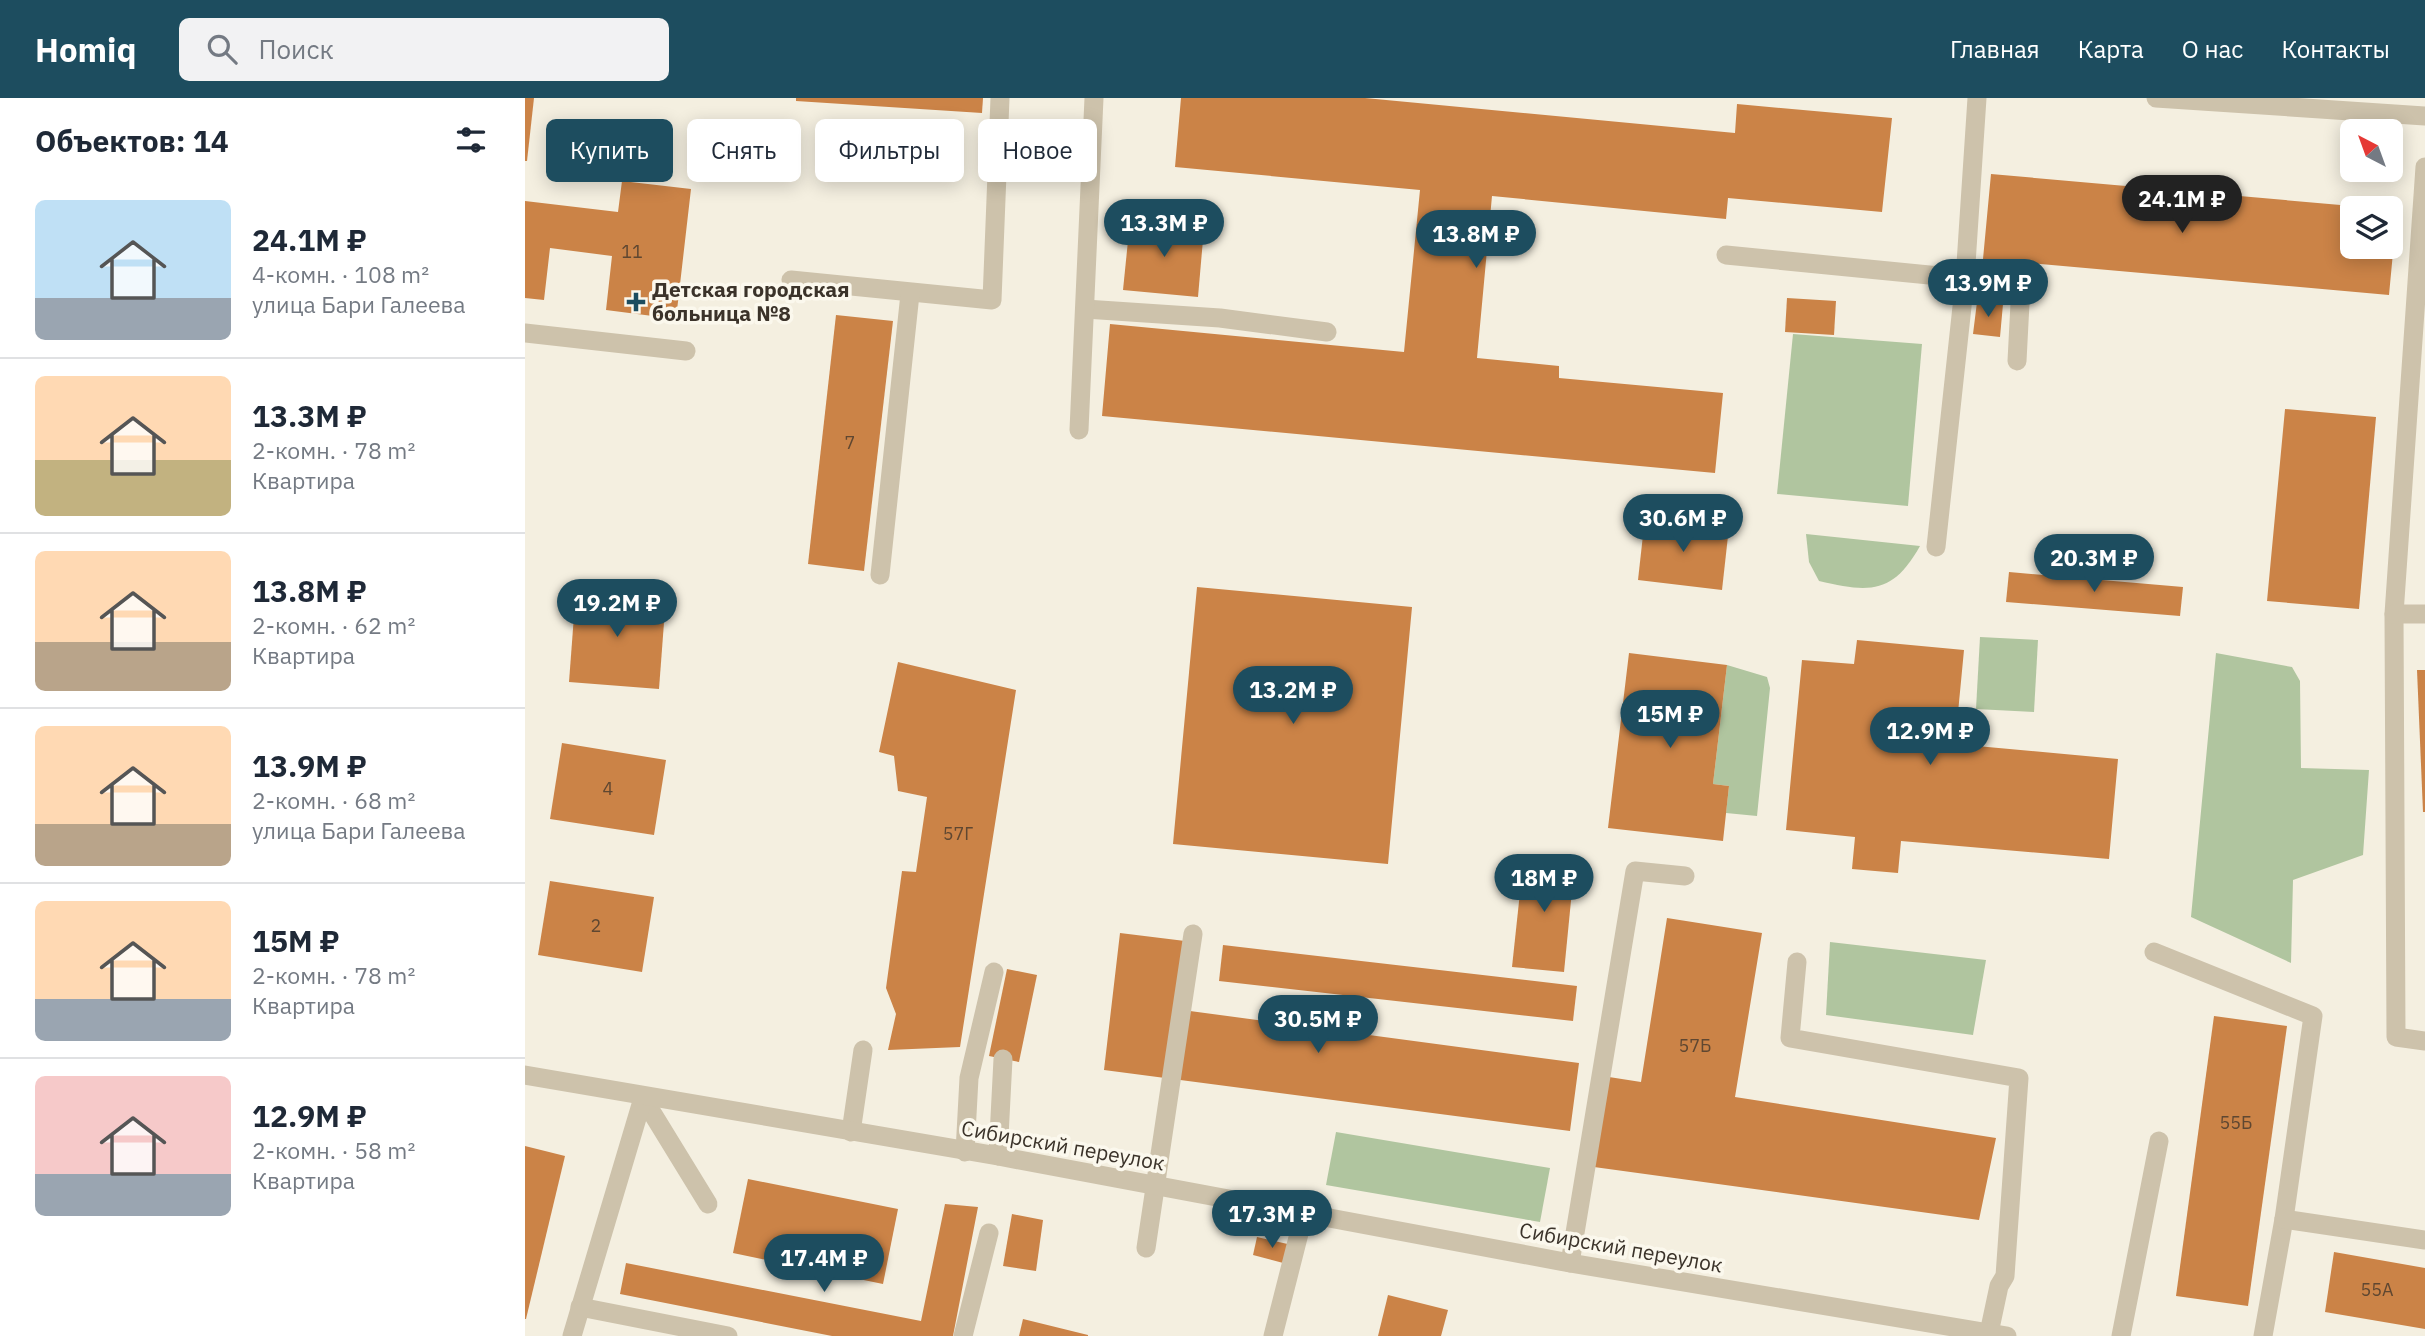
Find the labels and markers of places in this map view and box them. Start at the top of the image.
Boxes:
pin: 24.1M ₽ [2117,176,2247,235]
pin: 13.3M ₽ [1099,200,1229,259]
pin: 13.8M ₽ [1411,211,1541,270]
pin: 13.9M ₽ [1923,260,2053,319]
place label: Детская городская больница №8 [652,275,850,327]
marker: Детская городская больница №8 [626,292,646,312]
pin: 30.6M ₽ [1618,494,1748,554]
pin: 20.3M ₽ [2029,534,2159,594]
pin: 19.2M ₽ [552,580,682,639]
pin: 13.2M ₽ [1228,666,1358,726]
pin: 15M ₽ [1621,690,1719,750]
pin: 12.9M ₽ [1865,708,1995,767]
pin: 18M ₽ [1495,854,1593,914]
pin: 30.5M ₽ [1253,996,1383,1055]
pin: 17.3M ₽ [1207,1190,1337,1250]
pin: 17.4M ₽ [759,1234,889,1294]

